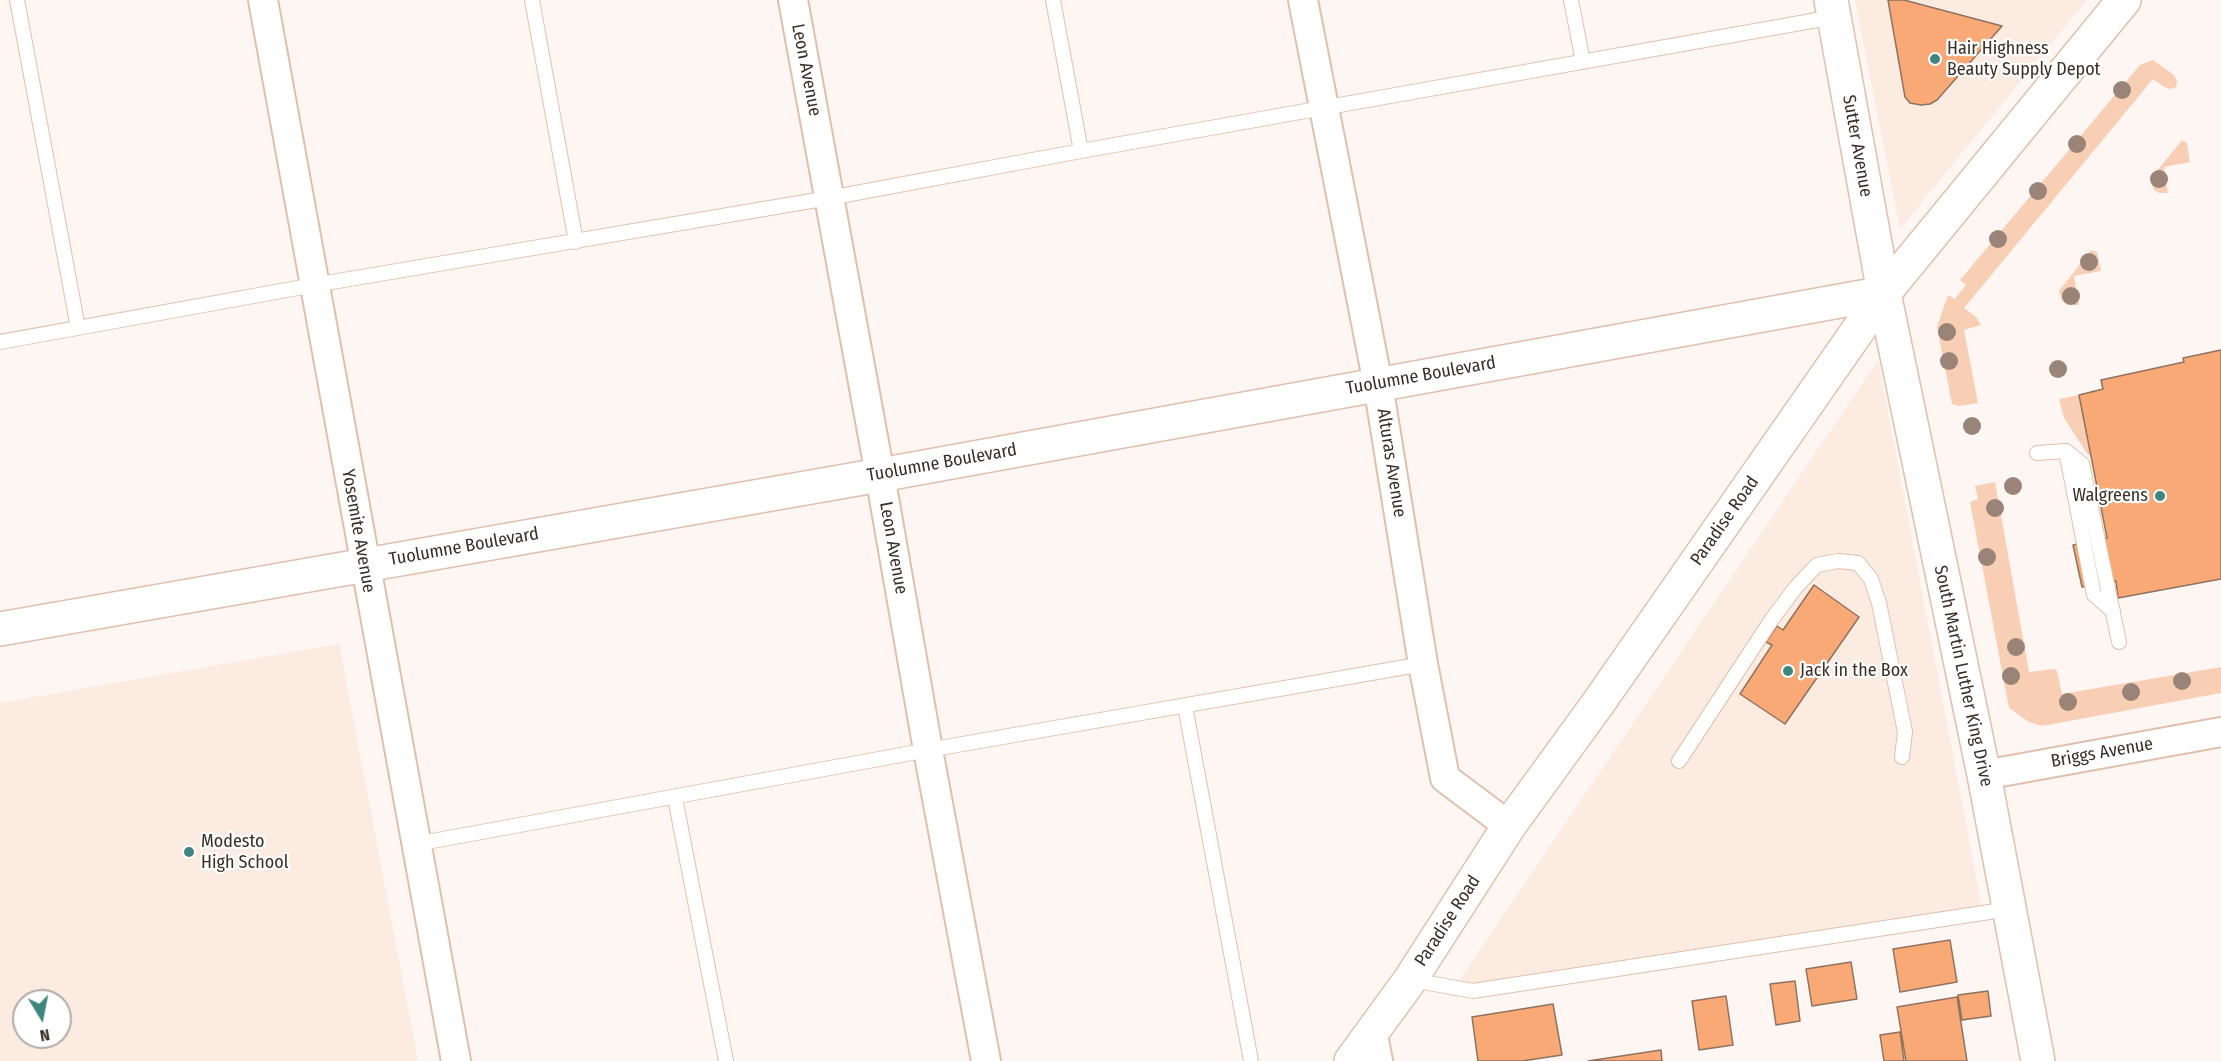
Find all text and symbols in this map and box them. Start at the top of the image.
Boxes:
street label: Leon Avenue [786,22,826,118]
place label: Hair Highness Beauty Supply Depot [1947,38,2101,80]
marker: Hair Highness Beauty Supply Depot [1928,52,1942,66]
street label: Sutter Avenue [1837,93,1877,199]
street label: Tuolumne Boulevard [1345,352,1497,400]
street label: Alturas Avenue [1372,407,1410,519]
street label: Tuolumne Boulevard [866,439,1018,487]
street label: Yosemite Avenue [336,467,380,595]
street label: Paradise Road [1686,472,1764,570]
place label: Walgreens [2072,485,2148,507]
marker: Walgreens [2153,489,2167,503]
street label: Leon Avenue [874,500,912,596]
street label: Tuolumne Boulevard [388,523,540,571]
street label: South Martin Luther King Drive [1929,563,1997,789]
place label: Jack in the Box [1800,660,1908,682]
marker: Jack in the Box [1781,664,1795,678]
street label: Briggs Avenue [2049,733,2155,773]
place label: Modesto High School [201,831,288,874]
marker: Modesto High School [182,845,196,859]
street label: Paradise Road [1411,871,1485,971]
north arrow [12,989,72,1049]
text: N [38,1025,51,1045]

